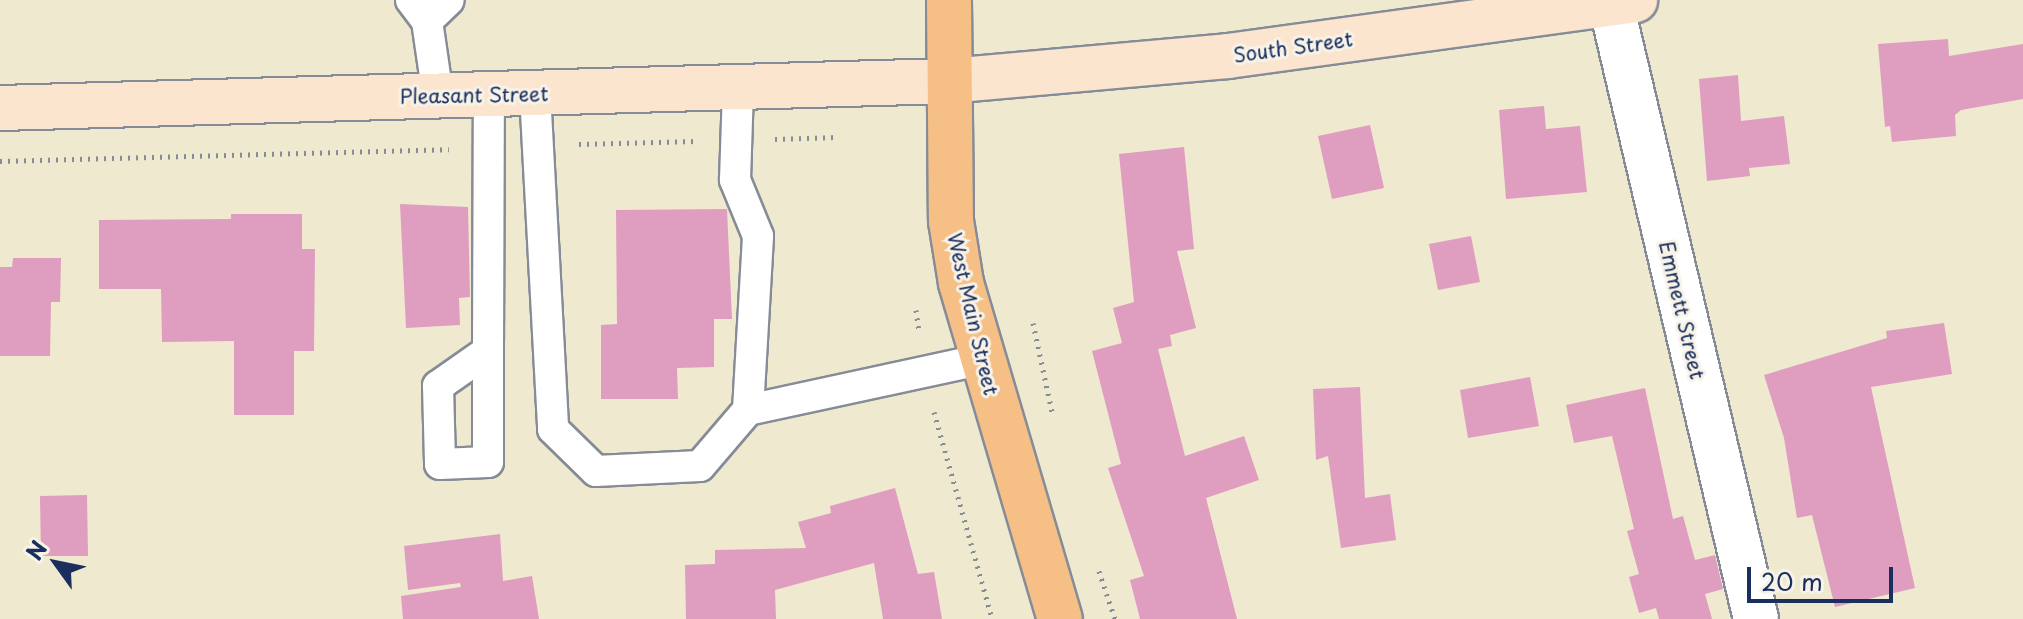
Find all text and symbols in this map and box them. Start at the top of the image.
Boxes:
street label: South Street [1231,27,1355,67]
street label: Pleasant Street [399,82,549,108]
street label: West Main Street [942,230,1004,398]
street label: Emmett Street [1654,238,1710,382]
north arrow [16,523,96,603]
text: N [17,533,54,566]
scale bar [1751,551,1897,601]
text: 20 m [1761,563,1823,599]

